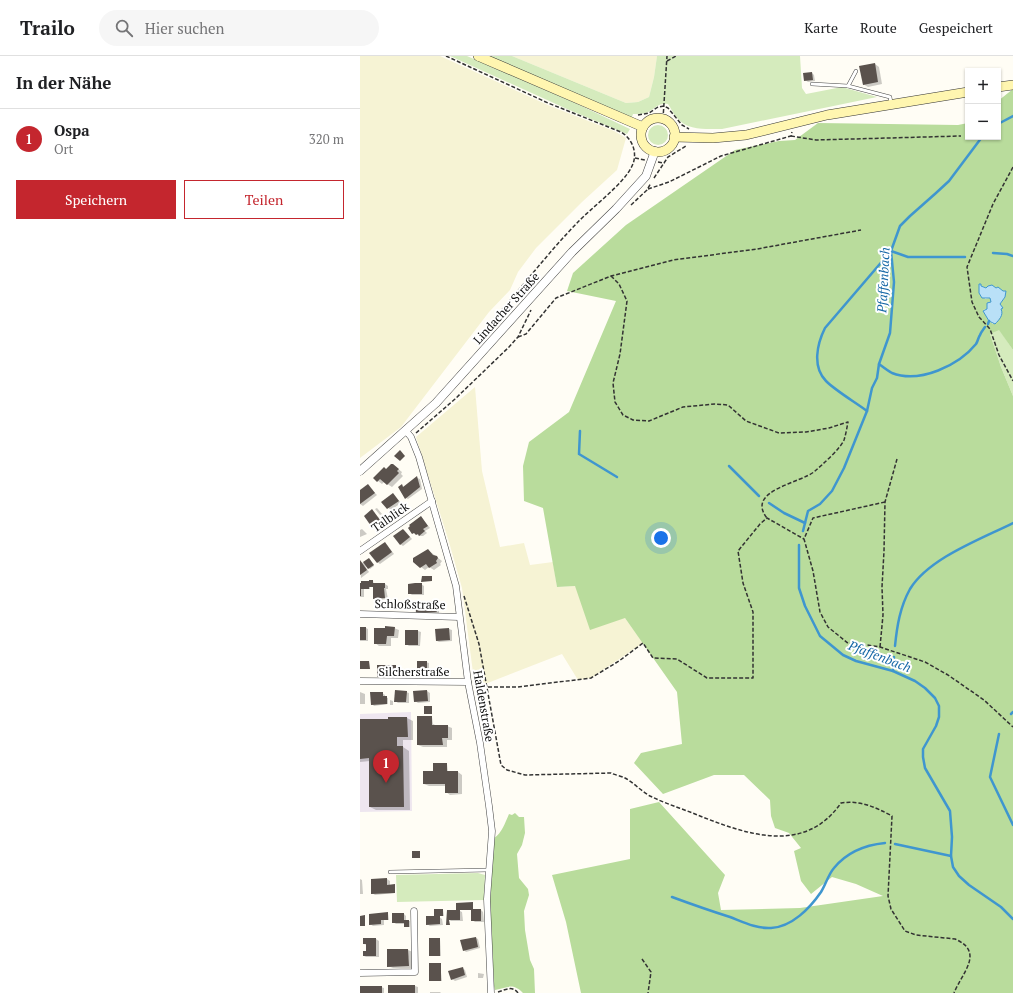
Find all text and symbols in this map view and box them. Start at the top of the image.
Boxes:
search box [99,10,379,46]
text: Trailo [20,15,75,40]
icon: search [113,17,135,39]
text: Hier suchen [145,18,225,38]
text: Karte [804,18,838,37]
text: Route [860,18,897,37]
text: Gespeichert [919,18,993,37]
map controls [965,68,1001,140]
button: + [965,68,1001,104]
text: In der Nähe [16,71,111,94]
button: − [965,104,1001,140]
text: Ospa [54,120,90,140]
text: 1 [25,130,33,148]
text: 320 m [309,130,344,148]
text: Ort [54,140,73,158]
button: Speichern [16,180,176,219]
button: Teilen [184,180,344,219]
water label: Pfaffenbach [872,247,894,314]
street label: Lindacher Straße [470,269,542,347]
street label: Talblick [368,498,412,535]
your location [651,528,671,548]
street label: Schloßstraße [374,596,446,612]
water label: Pfaffenbach [845,635,914,676]
street label: Silcherstraße [379,664,449,679]
street label: Haldenstraße [470,669,498,743]
pin: 1 [373,750,399,783]

